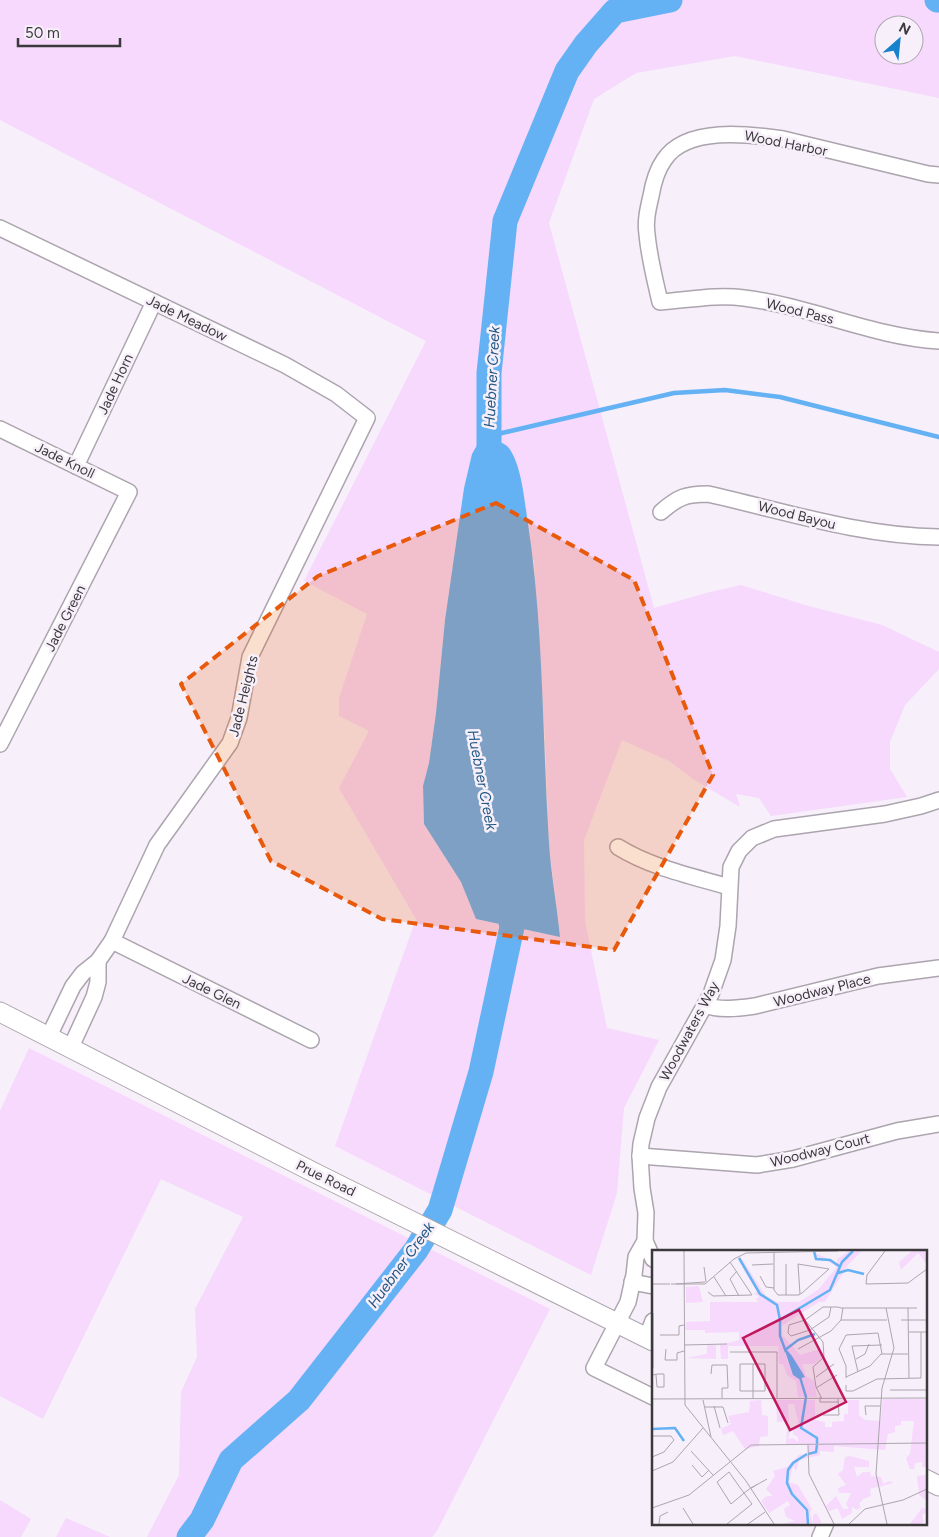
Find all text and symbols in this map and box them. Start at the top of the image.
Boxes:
scale bar [18,15,120,47]
north arrow [874,15,924,65]
text: N [896,19,913,39]
text: 50 m [25,24,60,42]
street label: Wood Harbor [743,127,829,160]
street label: Jade Meadow [144,292,230,345]
street label: Wood Pass [764,295,835,328]
water label: Huebner Creek [480,325,504,428]
street label: Jade Horn [94,351,137,417]
street label: Jade Knoll [32,439,97,482]
street label: Wood Bayou [756,498,838,533]
street label: Jade Green [41,582,89,654]
street label: Jade Heights [225,654,262,738]
water label: Huebner Creek [463,728,501,832]
street label: Jade Glen [180,970,244,1013]
street label: Woodway Place [772,970,873,1011]
street label: Woodwaters Way [656,978,723,1084]
street label: Woodway Court [769,1130,872,1171]
street label: Prue Road [293,1157,358,1200]
water label: Huebner Creek [364,1218,439,1311]
inset map [652,1250,926,1524]

